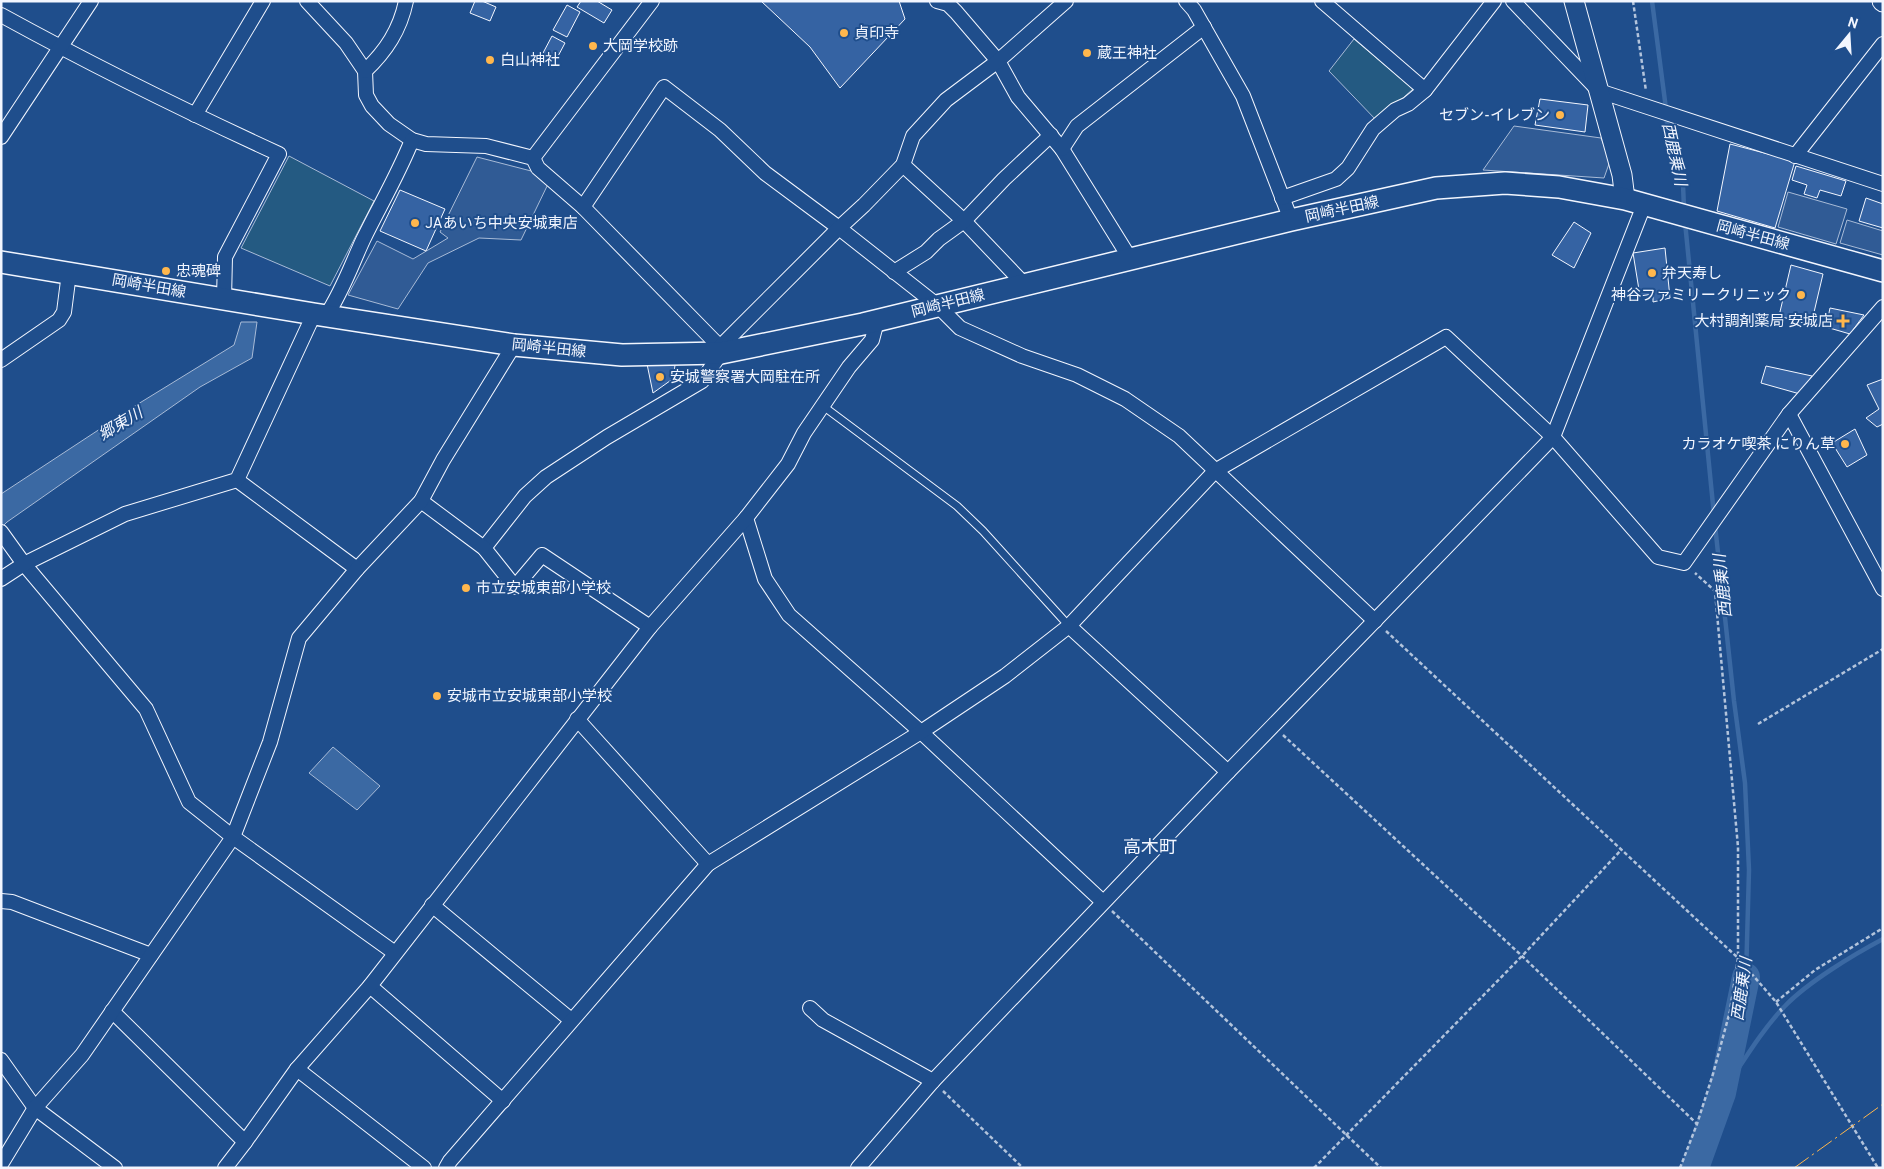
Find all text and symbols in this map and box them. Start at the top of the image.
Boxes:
north arrow [1824,10,1874,60]
text: N [1845,14,1860,34]
place label: 貞印寺 [854,25,899,44]
marker: 貞印寺 [838,27,850,39]
place label: 大岡学校跡 [603,38,678,57]
marker: 大岡学校跡 [587,40,599,52]
place label: 蔵王神社 [1097,45,1157,64]
marker: 蔵王神社 [1081,47,1093,59]
place label: 白山神社 [500,52,560,71]
marker: 白山神社 [484,54,496,66]
place label: セブン-イレブン [1439,107,1550,126]
marker: セブン-イレブン [1554,109,1566,121]
water label: 西鹿乗川 [1657,121,1690,190]
street label: 岡崎半田線 [1304,193,1381,228]
place label: JAあいち中央安城東店 [425,215,578,234]
marker: JAあいち中央安城東店 [409,217,421,229]
street label: 岡崎半田線 [1714,218,1791,255]
place label: 忠魂碑 [176,263,221,282]
marker: 忠魂碑 [160,265,172,277]
place label: 弁天寿し [1662,265,1722,284]
marker: 弁天寿し [1646,267,1658,279]
street label: 岡崎半田線 [110,272,187,303]
street label: 岡崎半田線 [910,286,987,323]
place label: 神谷ファミリークリニック [1611,287,1791,306]
marker: 神谷ファミリークリニック [1795,289,1807,301]
place label: 大村調剤薬局 安城店 [1694,312,1833,332]
marker: 大村調剤薬局 安城店 [1837,315,1849,327]
street label: 岡崎半田線 [511,336,587,363]
place label: 安城警察署大岡駐在所 [670,369,820,388]
marker: 安城警察署大岡駐在所 [654,371,666,383]
water label: 郷東川 [95,403,148,446]
place label: カラオケ喫茶 にりん草 [1681,436,1835,455]
marker: カラオケ喫茶 にりん草 [1839,438,1851,450]
water label: 西鹿乗川 [1710,551,1737,619]
place label: 市立安城東部小学校 [476,580,611,599]
marker: 市立安城東部小学校 [460,582,472,594]
place label: 安城市立安城東部小学校 [447,688,612,707]
marker: 安城市立安城東部小学校 [431,690,443,702]
district label: 高木町 [1123,837,1177,860]
water label: 西鹿乗川 [1729,954,1758,1022]

